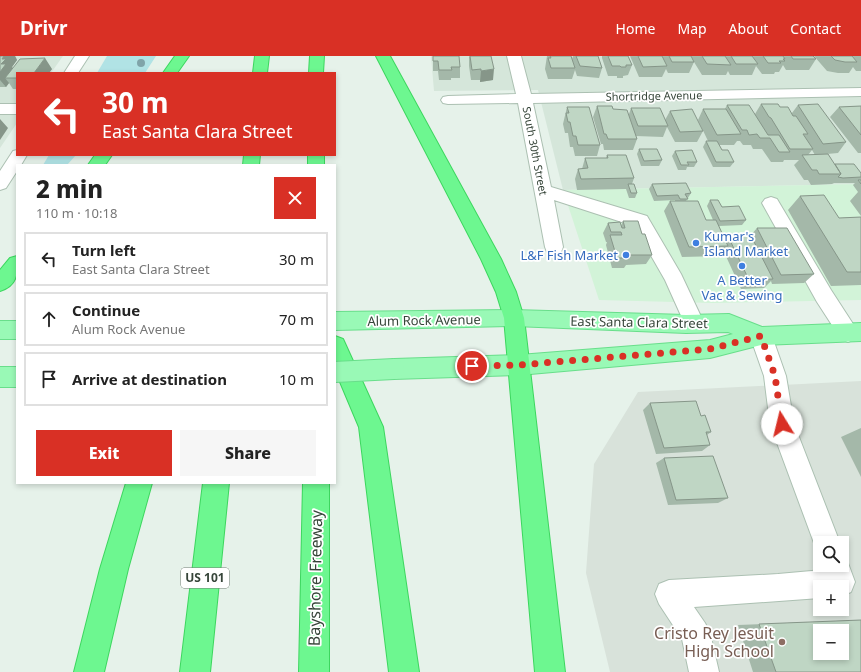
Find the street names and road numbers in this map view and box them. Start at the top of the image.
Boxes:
street label: Shortridge Avenue [606,87,702,104]
street label: South 30th Street [520,105,551,197]
street label: Alum Rock Avenue [367,310,481,330]
street label: East Santa Clara Street [570,312,708,332]
street label: Bayshore Freeway [303,509,327,646]
road number: US 101 [181,568,229,588]

